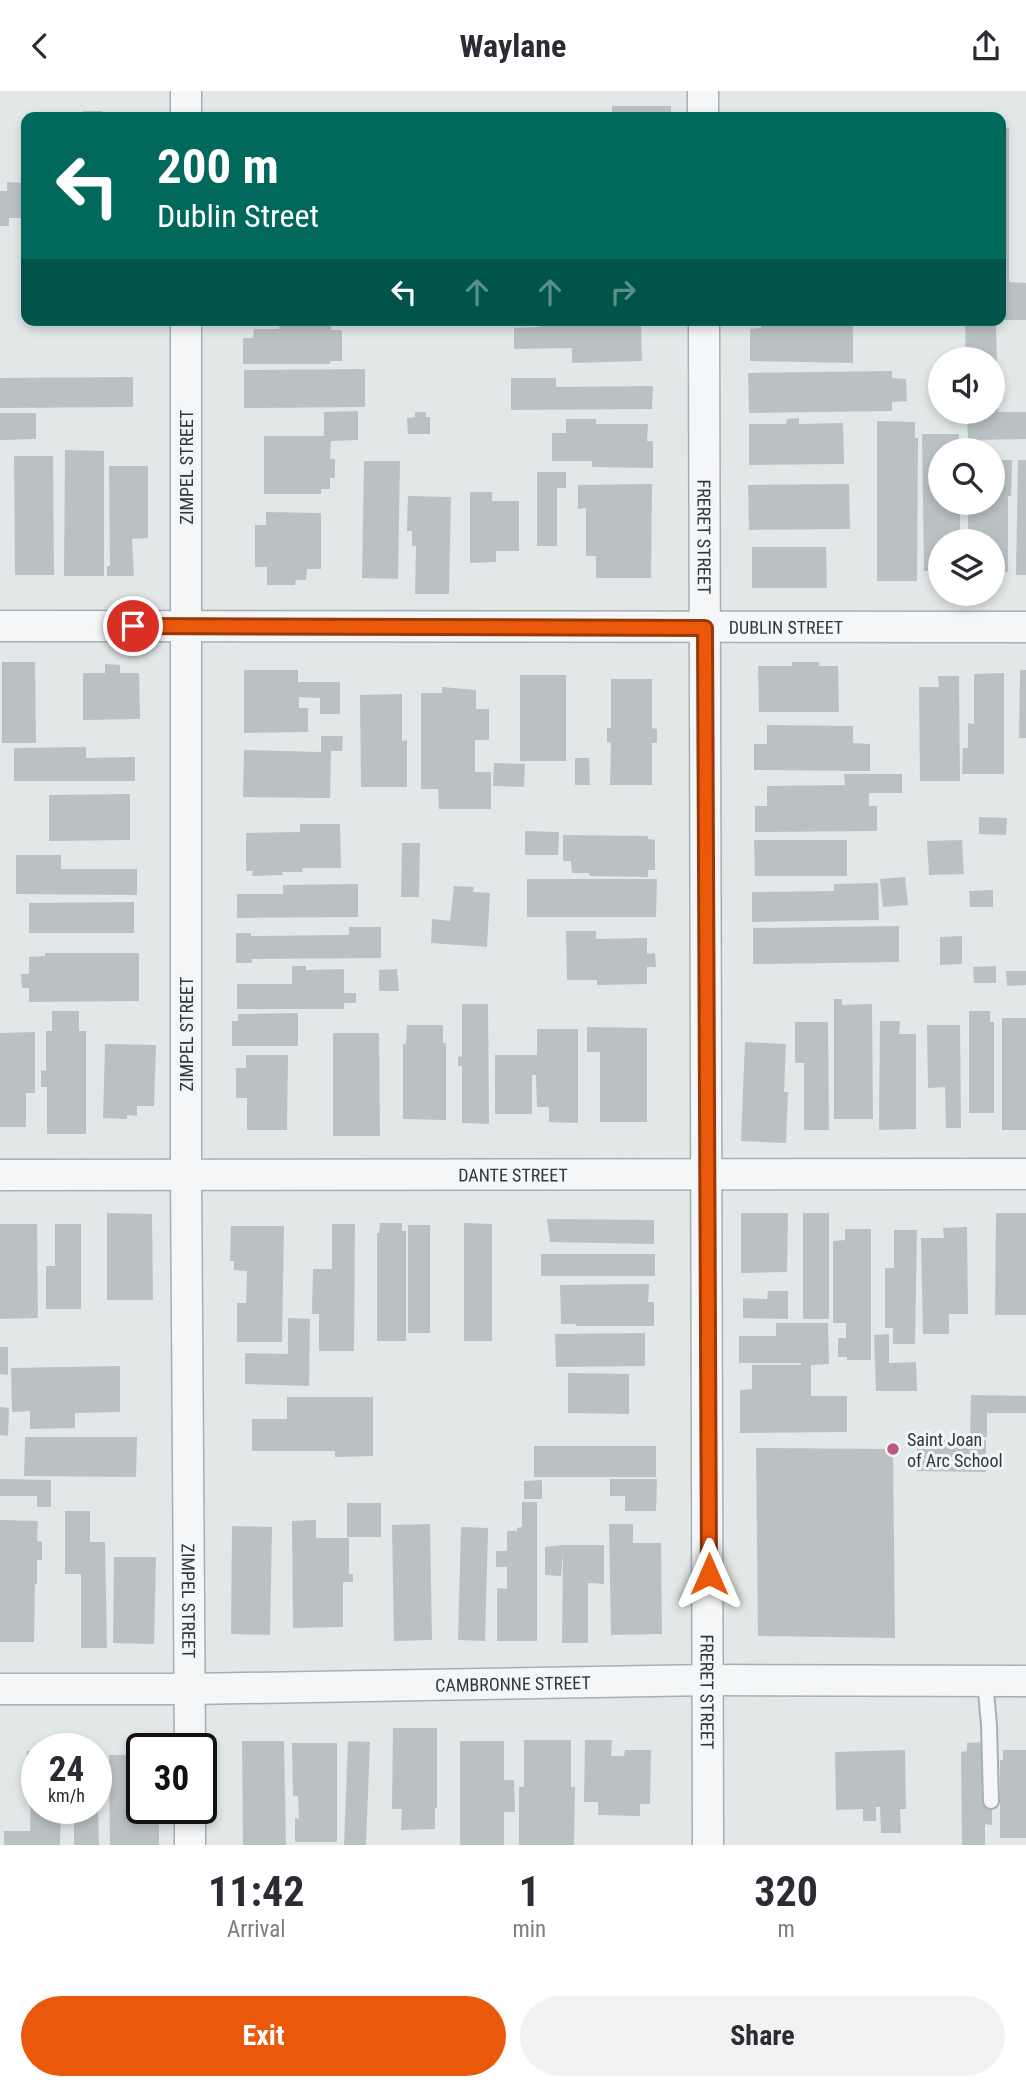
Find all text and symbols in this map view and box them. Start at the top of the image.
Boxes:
icon: back [21,27,59,65]
text: Waylane [460,27,566,65]
icon: share [967,27,1005,65]
text: 200 m [157,138,279,195]
icon: left [42,140,133,231]
text: Dublin Street [157,197,319,235]
icon: left [385,273,423,311]
icon: ahead [458,273,496,311]
icon: ahead [531,273,569,311]
icon: right [604,273,642,311]
map controls [928,347,1005,606]
button: sound [928,347,1005,424]
street label: ZIMPEL STREET [176,410,197,524]
button: search [928,438,1005,515]
street label: FRERET STREET [694,480,715,594]
button: layers [928,529,1005,606]
pin [103,596,163,656]
icon: arrive [114,607,152,645]
street label: DUBLIN STREET [729,616,843,637]
street label: ZIMPEL STREET [176,977,197,1091]
street label: DANTE STREET [458,1164,568,1185]
place label: Saint Joan of Arc School [907,1429,1003,1471]
marker: Saint Joan of Arc School [885,1441,901,1457]
position arrow [672,1537,746,1611]
street label: ZIMPEL STREET [178,1543,200,1659]
street label: FRERET STREET [697,1635,718,1749]
street label: CAMBRONNE STREET [435,1672,591,1695]
speed limit sign: 30 [126,1733,217,1824]
text: 24 [49,1749,84,1790]
text: km/h [48,1785,85,1806]
text: 11:42 [208,1867,304,1916]
text: 1 [519,1867,540,1916]
text: 320 [754,1867,818,1916]
text: Arrival [227,1916,285,1943]
text: min [512,1916,546,1943]
text: m [777,1916,795,1943]
button: Exit [21,1996,506,2076]
button: Share [520,1996,1005,2076]

